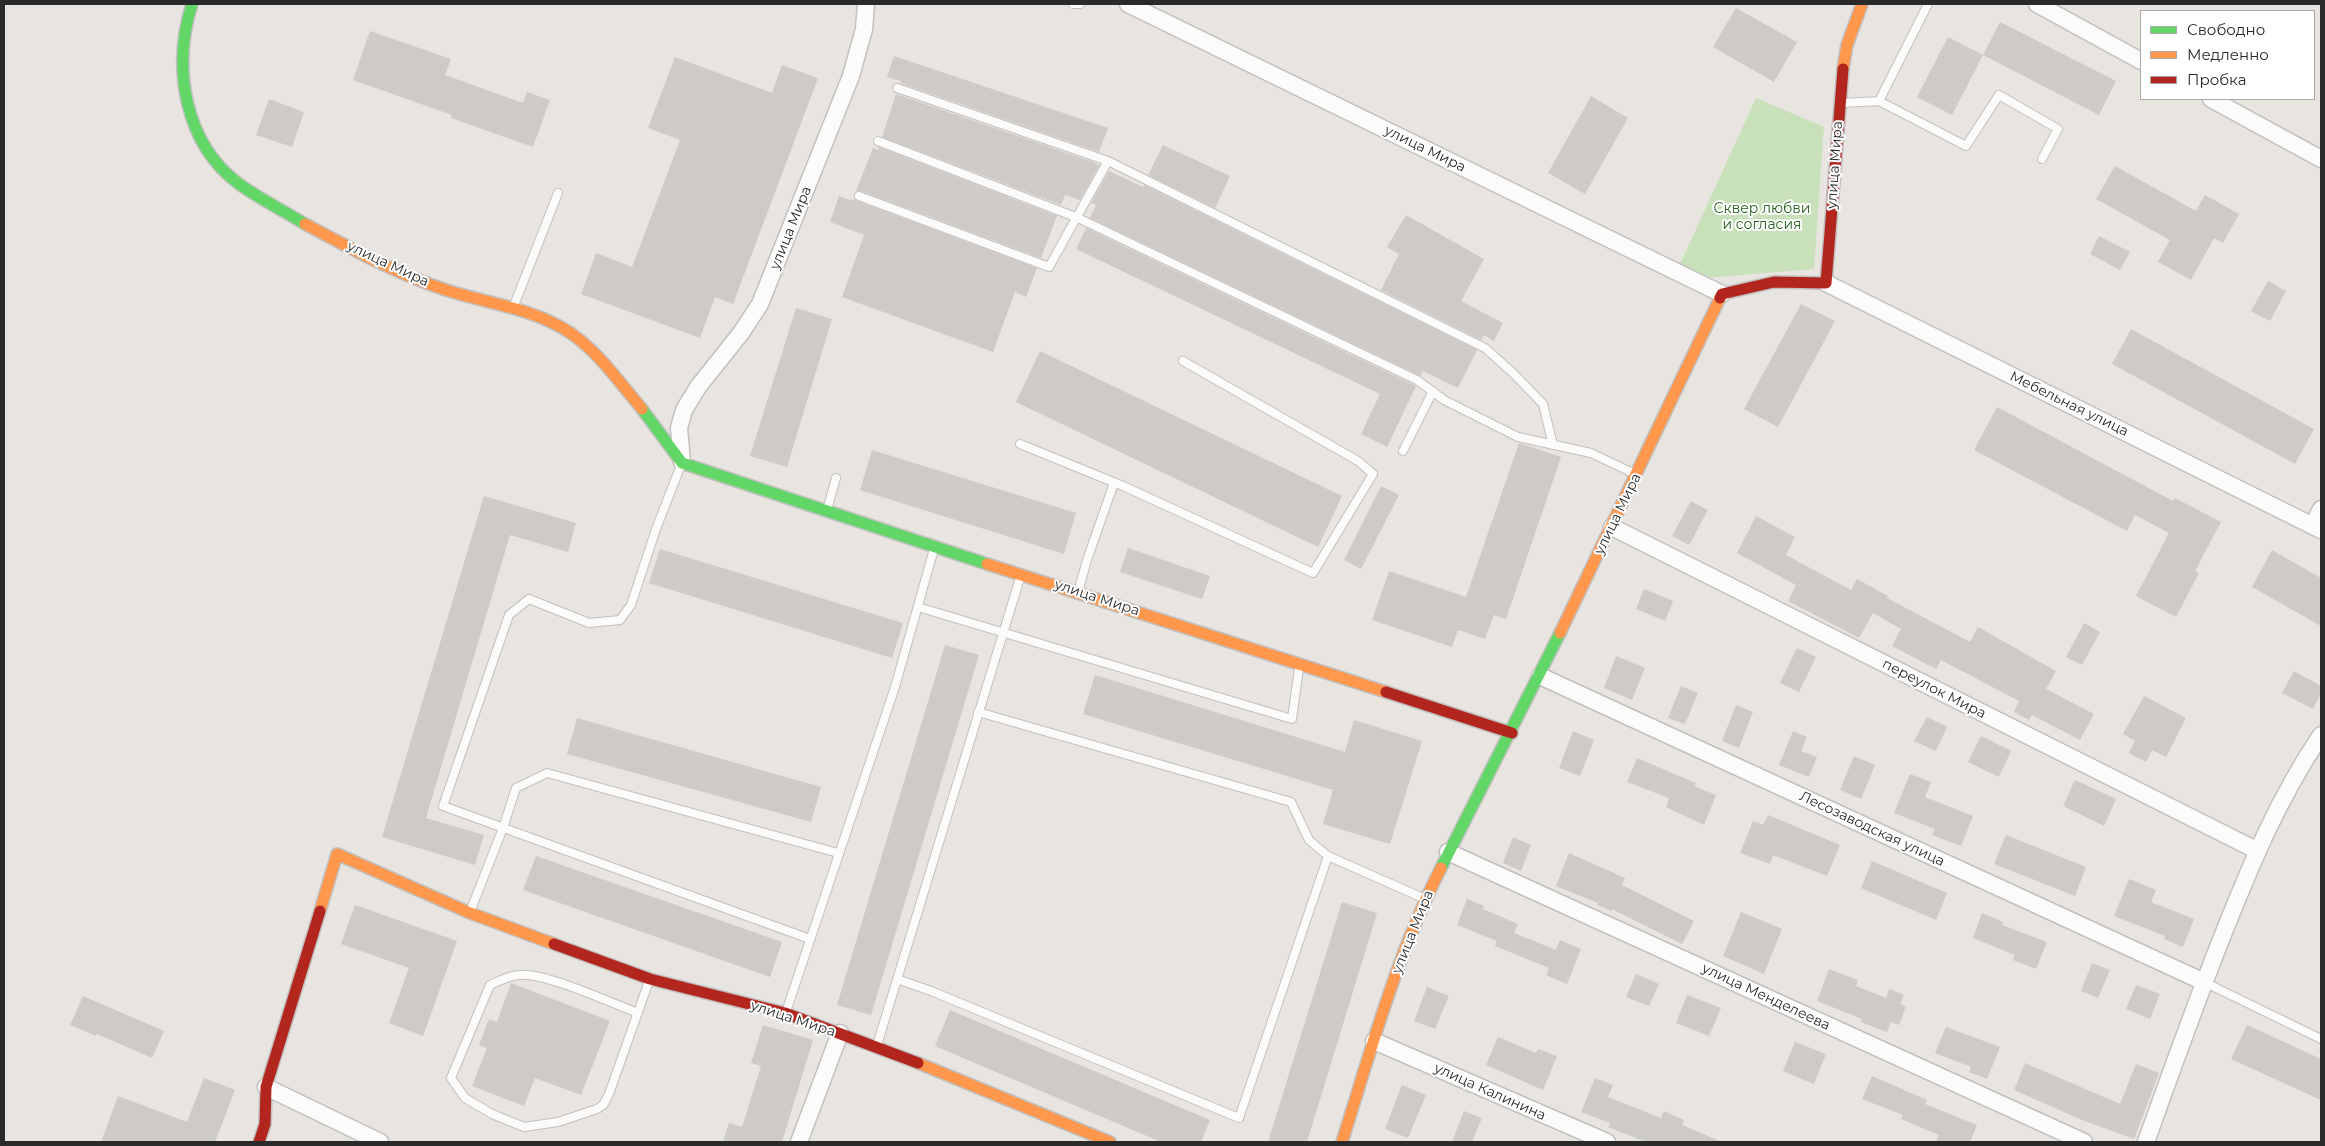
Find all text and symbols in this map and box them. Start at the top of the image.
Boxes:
legend [2140,10,2315,100]
text: Свободно [2187,20,2265,39]
text: Медленно [2187,45,2269,64]
text: Пробка [2187,70,2246,89]
street label: улица Мира [1824,120,1846,210]
street label: улица Мира [1382,122,1468,176]
street label: улица Мира [767,184,815,272]
park label: Сквер любви и согласия [1714,201,1810,233]
street label: улица Мира [344,238,432,290]
street label: Мебельная улица [2007,368,2131,440]
street label: улица Мира [1591,471,1645,557]
street label: улица Мира [1052,576,1142,620]
street label: переулок Мира [1879,656,1989,722]
street label: Лесозаводская улица [1797,788,1947,870]
street label: улица Мира [1389,888,1437,976]
street label: улица Менделеева [1699,960,1833,1034]
street label: улица Мира [748,997,838,1041]
street label: улица Калинина [1432,1060,1548,1124]

